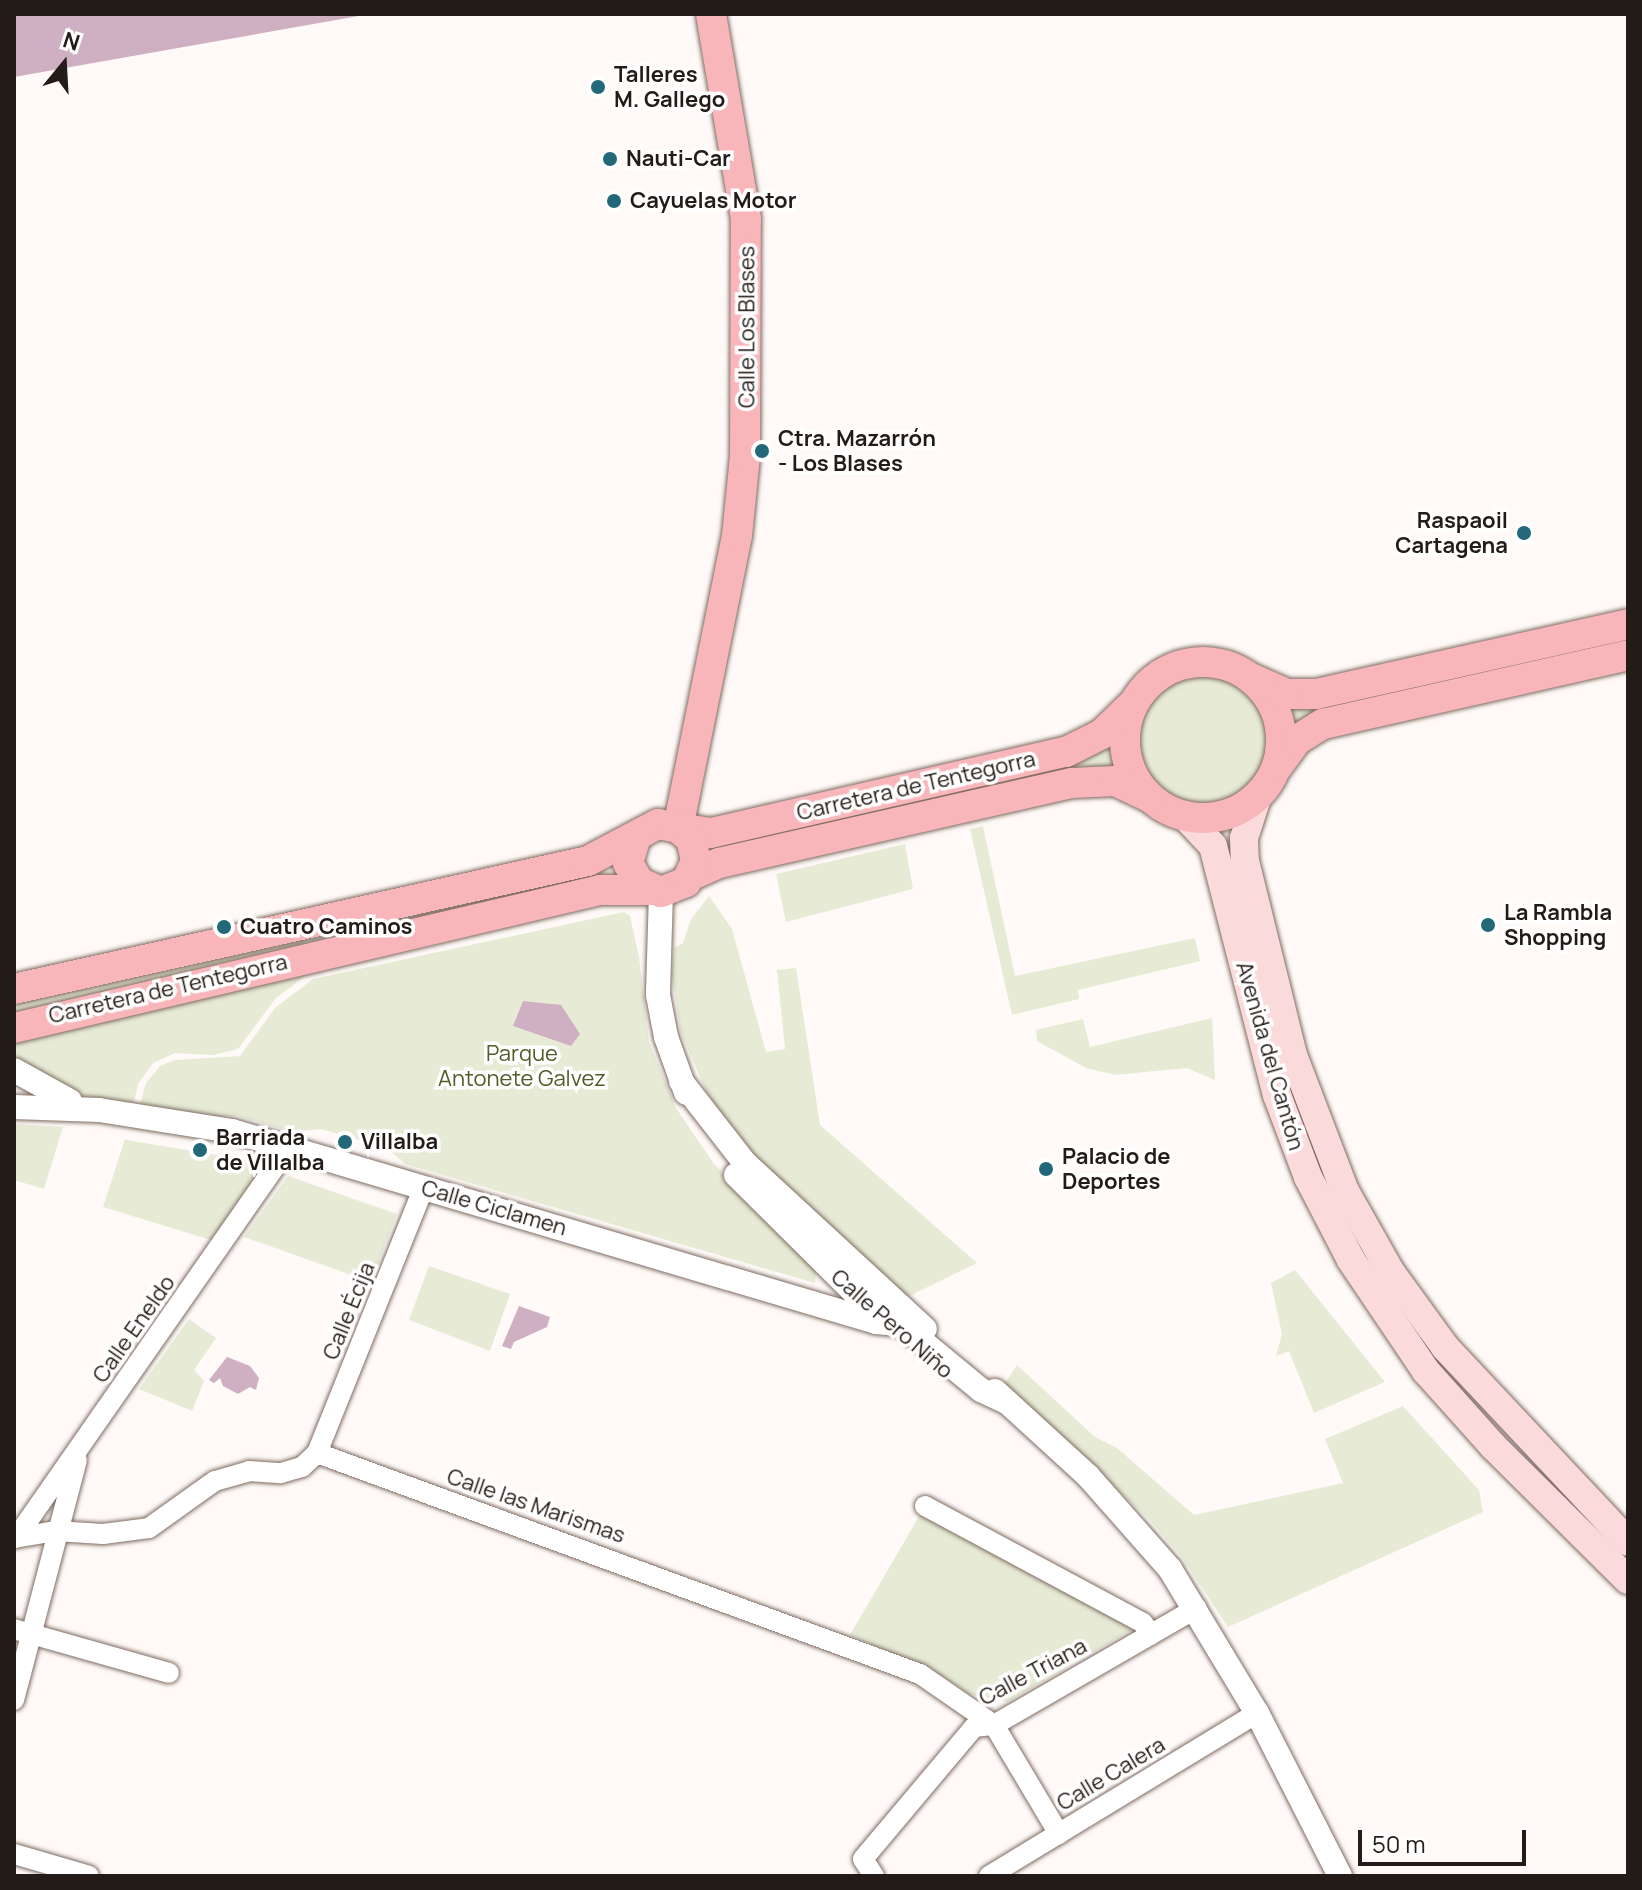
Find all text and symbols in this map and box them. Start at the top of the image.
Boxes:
north arrow [24,24,104,104]
text: N [59,24,84,58]
place label: Talleres M. Gallego [614,61,725,112]
marker: Talleres M. Gallego [589,78,607,96]
place label: Nauti-Car [626,146,731,172]
marker: Nauti-Car [601,150,619,168]
place label: Cayuelas Motor [630,188,796,214]
marker: Cayuelas Motor [605,192,623,210]
street label: Calle Los Blases [734,246,760,408]
place label: Ctra. Mazarrón - Los Blases [778,425,936,476]
marker: Ctra. Mazarrón - Los Blases [753,442,771,460]
place label: Raspaoil Cartagena [1395,507,1508,558]
marker: Raspaoil Cartagena [1515,524,1533,542]
street label: Carretera de Tentegorra [794,746,1038,826]
place label: La Rambla Shopping [1504,899,1612,950]
place label: Cuatro Caminos [240,914,412,940]
marker: La Rambla Shopping [1479,916,1497,934]
marker: Cuatro Caminos [215,918,233,936]
street label: Carretera de Tentegorra [46,949,290,1029]
street label: Avenida del Cantón [1230,959,1310,1153]
park label: Parque Antonete Galvez [438,1040,606,1092]
place label: Barriada de Villalba [216,1124,324,1176]
place label: Villalba [361,1129,438,1155]
marker: Villalba [336,1133,354,1151]
marker: Barriada de Villalba [191,1141,209,1159]
place label: Palacio de Deportes [1062,1143,1171,1194]
marker: Palacio de Deportes [1037,1160,1055,1178]
street label: Calle Ciclamen [418,1175,570,1241]
street label: Calle Écija [318,1258,380,1364]
street label: Calle Pero Niño [826,1264,958,1384]
street label: Calle Eneldo [87,1270,181,1388]
street label: Calle las Marismas [444,1463,628,1549]
street label: Calle Triana [975,1633,1091,1711]
street label: Calle Calera [1052,1731,1170,1817]
scale bar [1362,1814,1530,1864]
text: 50 m [1372,1827,1426,1860]

